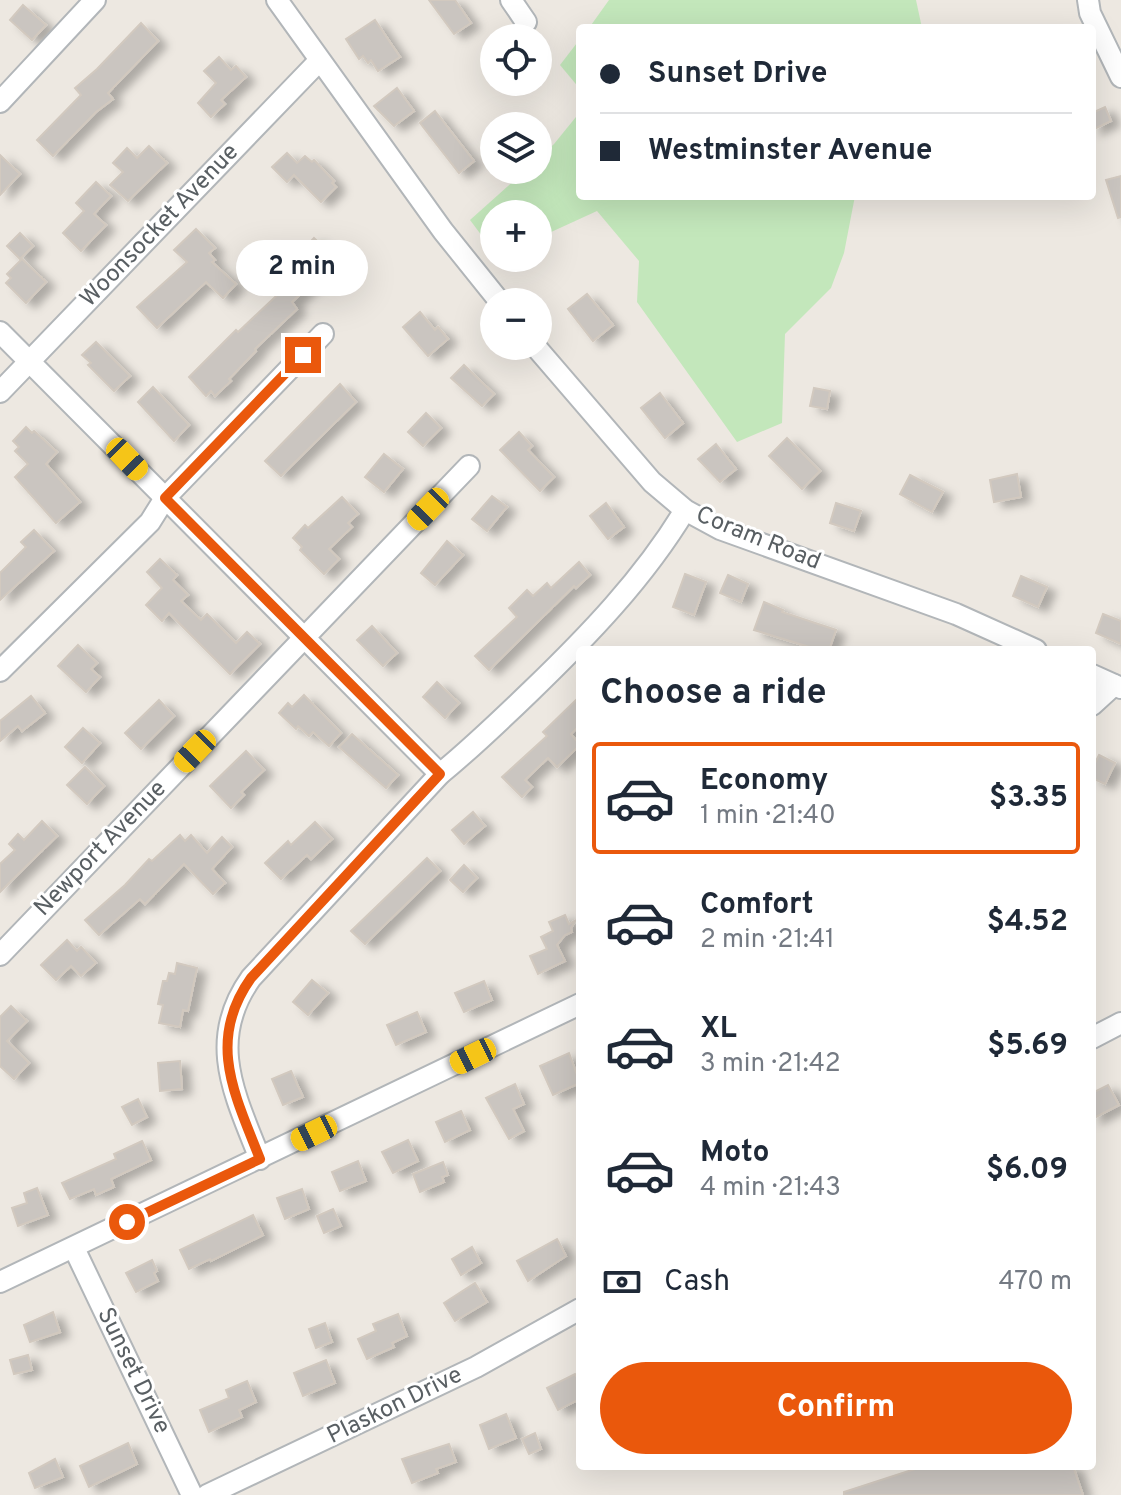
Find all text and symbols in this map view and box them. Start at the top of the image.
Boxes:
map controls [480,24,552,360]
button: locate [480,24,552,96]
text: Sunset Drive [648,56,828,93]
button: layers [480,112,552,184]
text: Westminster Avenue [648,133,932,170]
street label: Woonsocket Avenue [74,138,246,314]
button: + [480,200,552,272]
callout: 2 min [237,239,369,295]
text: 2 min [268,251,336,284]
button: − [480,288,552,360]
route end [285,337,321,373]
car [102,433,152,485]
car [403,483,453,535]
street label: Coram Road [691,500,825,578]
text: Choose a ride [600,671,826,717]
car [170,725,220,777]
icon: car [604,762,676,834]
text: Economy [700,763,828,800]
street label: Newport Avenue [28,775,174,923]
text: $3.35 [989,780,1068,817]
text: 1 min · 21:40 [700,800,836,833]
icon: car [604,886,676,958]
text: Comfort [700,887,813,924]
text: $4.52 [987,904,1068,941]
text: 2 min · 21:41 [700,924,835,957]
icon: car [604,1010,676,1082]
text: XL [700,1011,737,1048]
text: $5.69 [987,1028,1068,1065]
car [446,1035,500,1077]
text: 3 min · 21:42 [700,1048,841,1081]
car [287,1112,341,1154]
icon: car [604,1134,676,1206]
text: Moto [700,1135,770,1172]
text: $6.09 [986,1152,1068,1189]
text: 4 min · 21:43 [700,1172,841,1205]
route start [109,1204,145,1240]
icon: cash [600,1260,644,1304]
text: Cash [664,1264,730,1301]
text: 470 m [998,1266,1072,1299]
street label: Sunset Drive [90,1303,176,1439]
street label: Plaskon Drive [323,1360,467,1452]
button: Confirm [600,1362,1072,1454]

